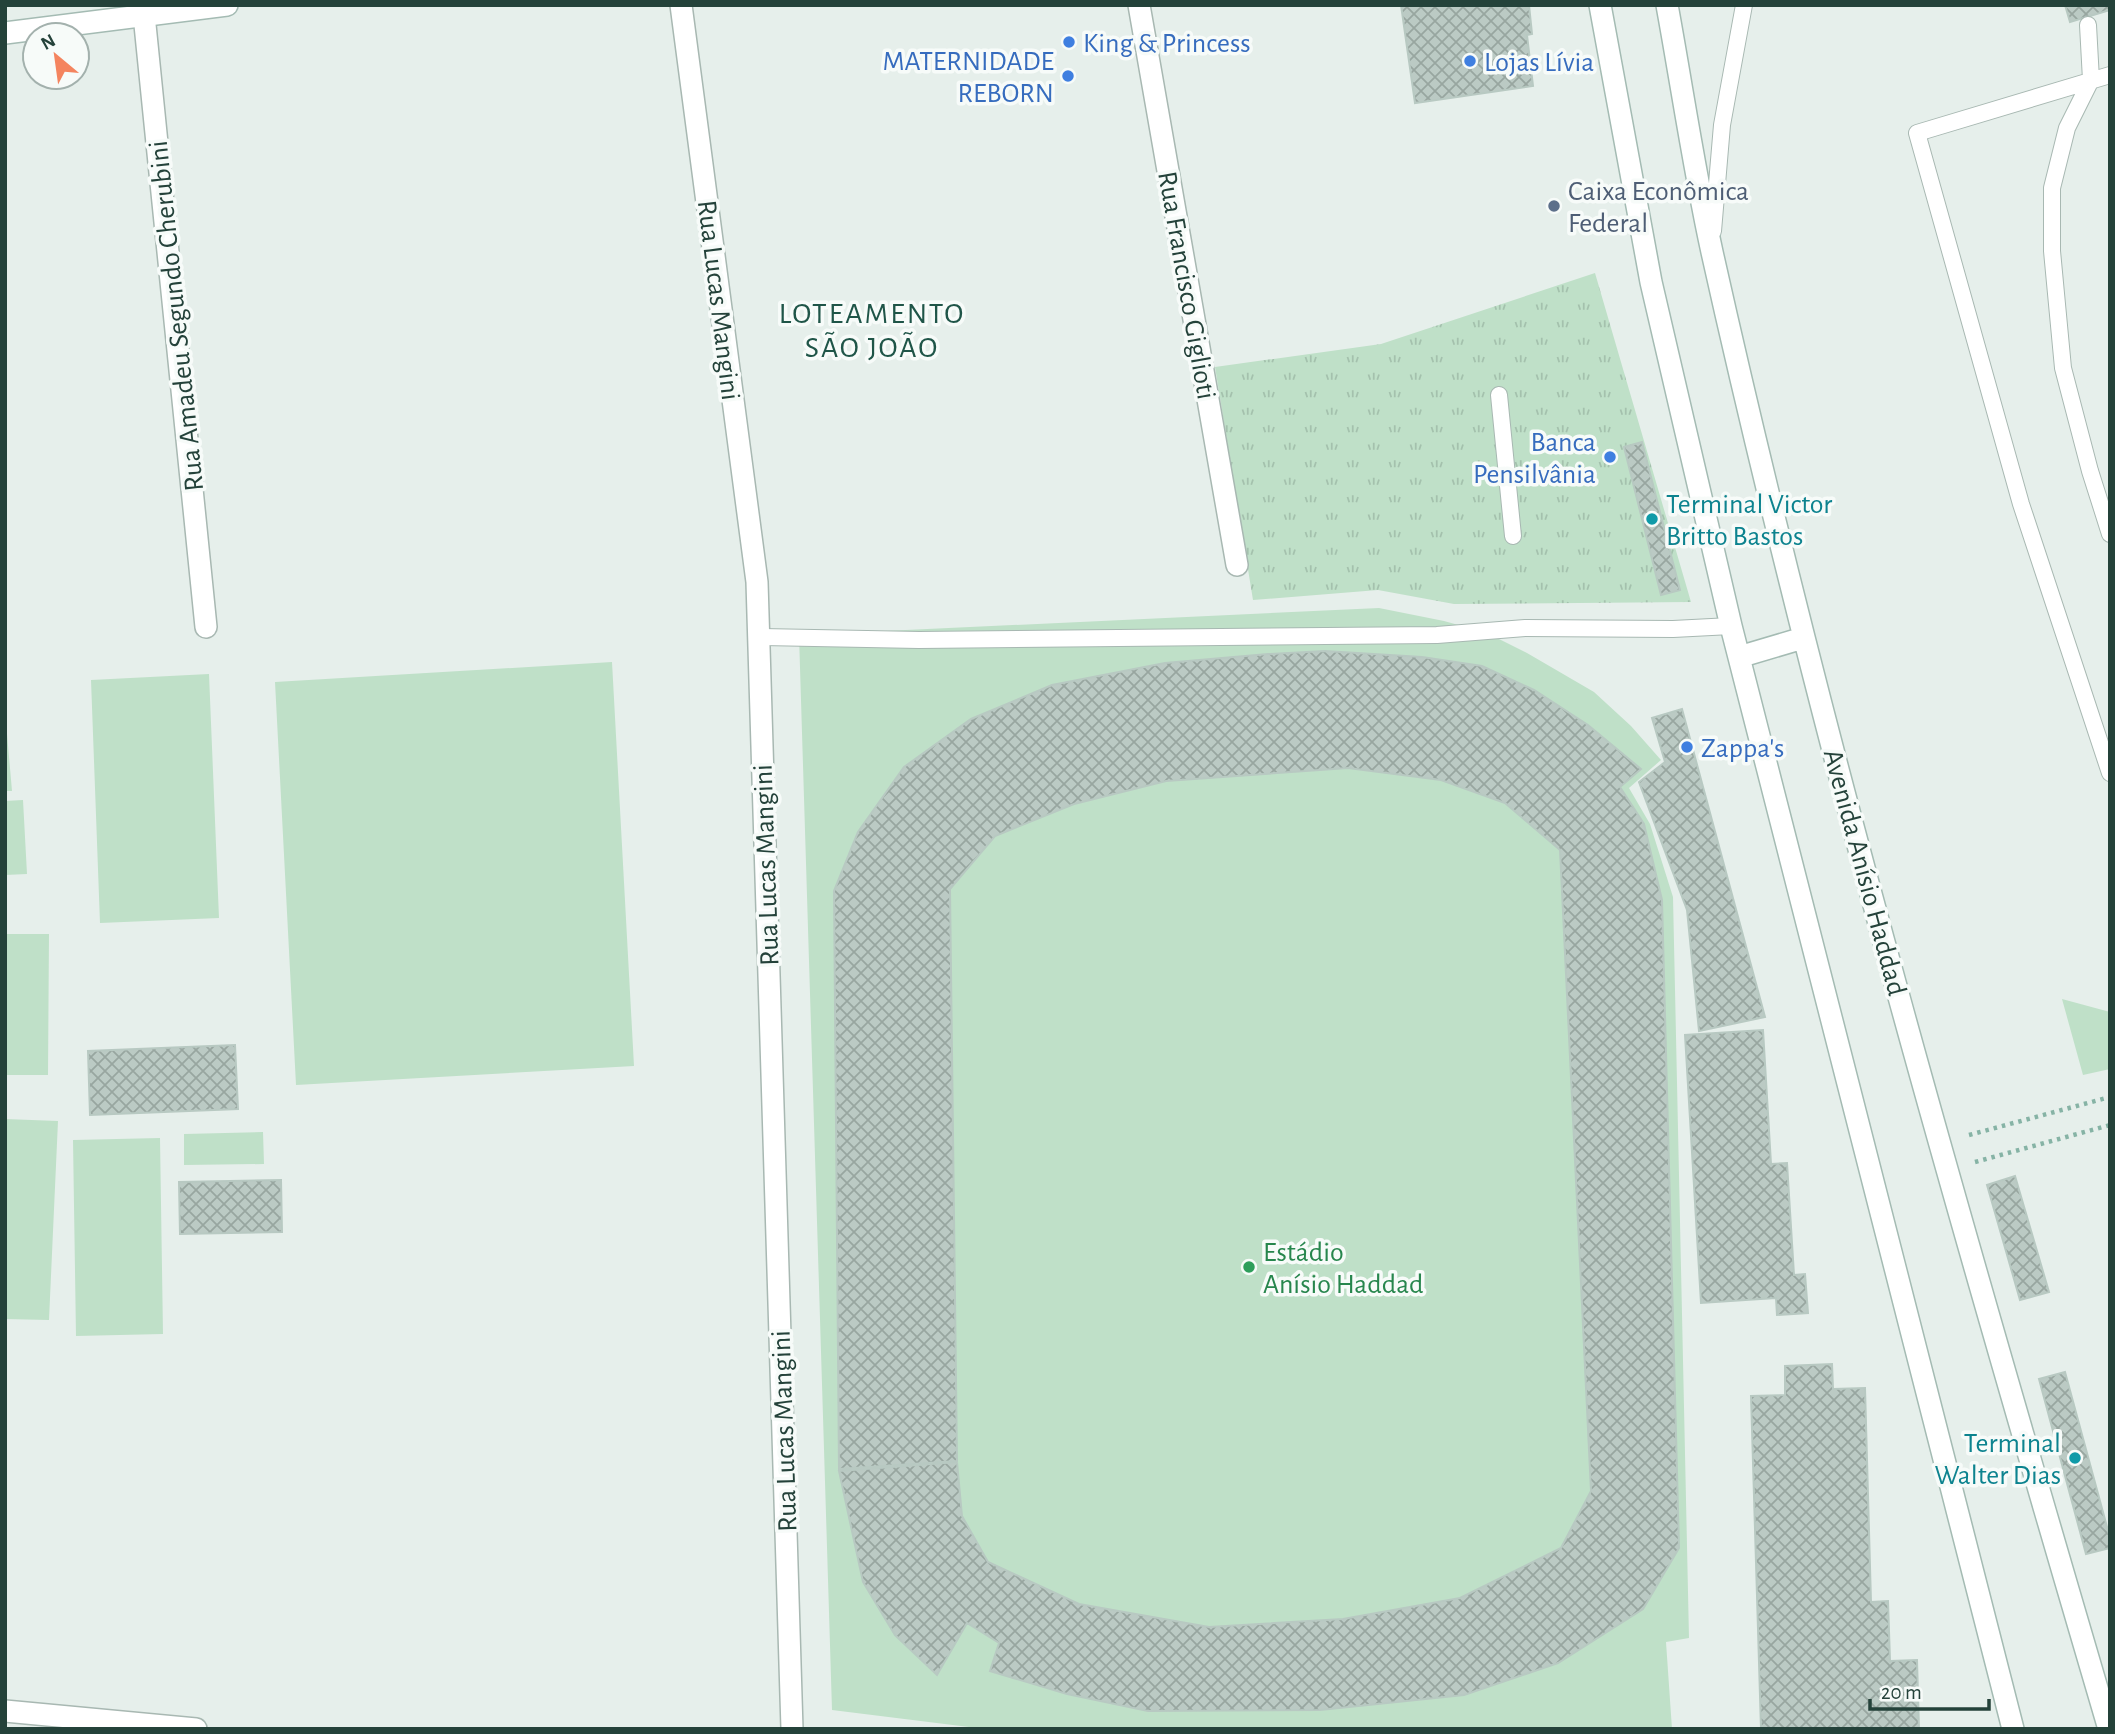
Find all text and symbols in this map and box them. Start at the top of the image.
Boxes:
north arrow [21,21,91,91]
place label: King & Princess [1083,30,1251,58]
text: N [38,31,59,54]
marker: King & Princess [1061,34,1077,50]
place label: MATERNIDADE REBORN [882,48,1054,108]
place label: Lojas Lívia [1484,49,1594,77]
marker: Lojas Lívia [1462,53,1478,69]
marker: MATERNIDADE REBORN [1060,68,1076,84]
street label: Rua Amadeu Segundo Cherubini [145,139,209,492]
street label: Rua Francisco Giglioti [1152,169,1220,402]
place label: Caixa Econômica Federal [1568,178,1749,238]
street label: Rua Lucas Mangini [692,198,744,402]
marker: Caixa Econômica Federal [1546,198,1562,214]
district label: LOTEAMENTO SÃO JOÃO [779,299,965,363]
place label: Banca Pensilvânia [1473,429,1596,489]
marker: Banca Pensilvânia [1602,449,1618,465]
place label: Terminal Victor Britto Bastos [1666,491,1832,551]
marker: Terminal Victor Britto Bastos [1644,511,1660,527]
place label: Zappa's [1701,735,1784,763]
marker: Zappa's [1679,739,1695,755]
street label: Avenida Anísio Haddad [1818,746,1910,999]
street label: Rua Lucas Mangini [749,764,785,966]
place label: Estádio Anísio Haddad [1263,1239,1424,1299]
marker: Estádio Anísio Haddad [1241,1259,1257,1275]
street label: Rua Lucas Mangini [767,1330,803,1532]
place label: Terminal Walter Dias [1934,1430,2061,1490]
marker: Terminal Walter Dias [2067,1450,2083,1466]
scale bar [1870,1668,1989,1712]
text: 20 m [1881,1682,1922,1703]

